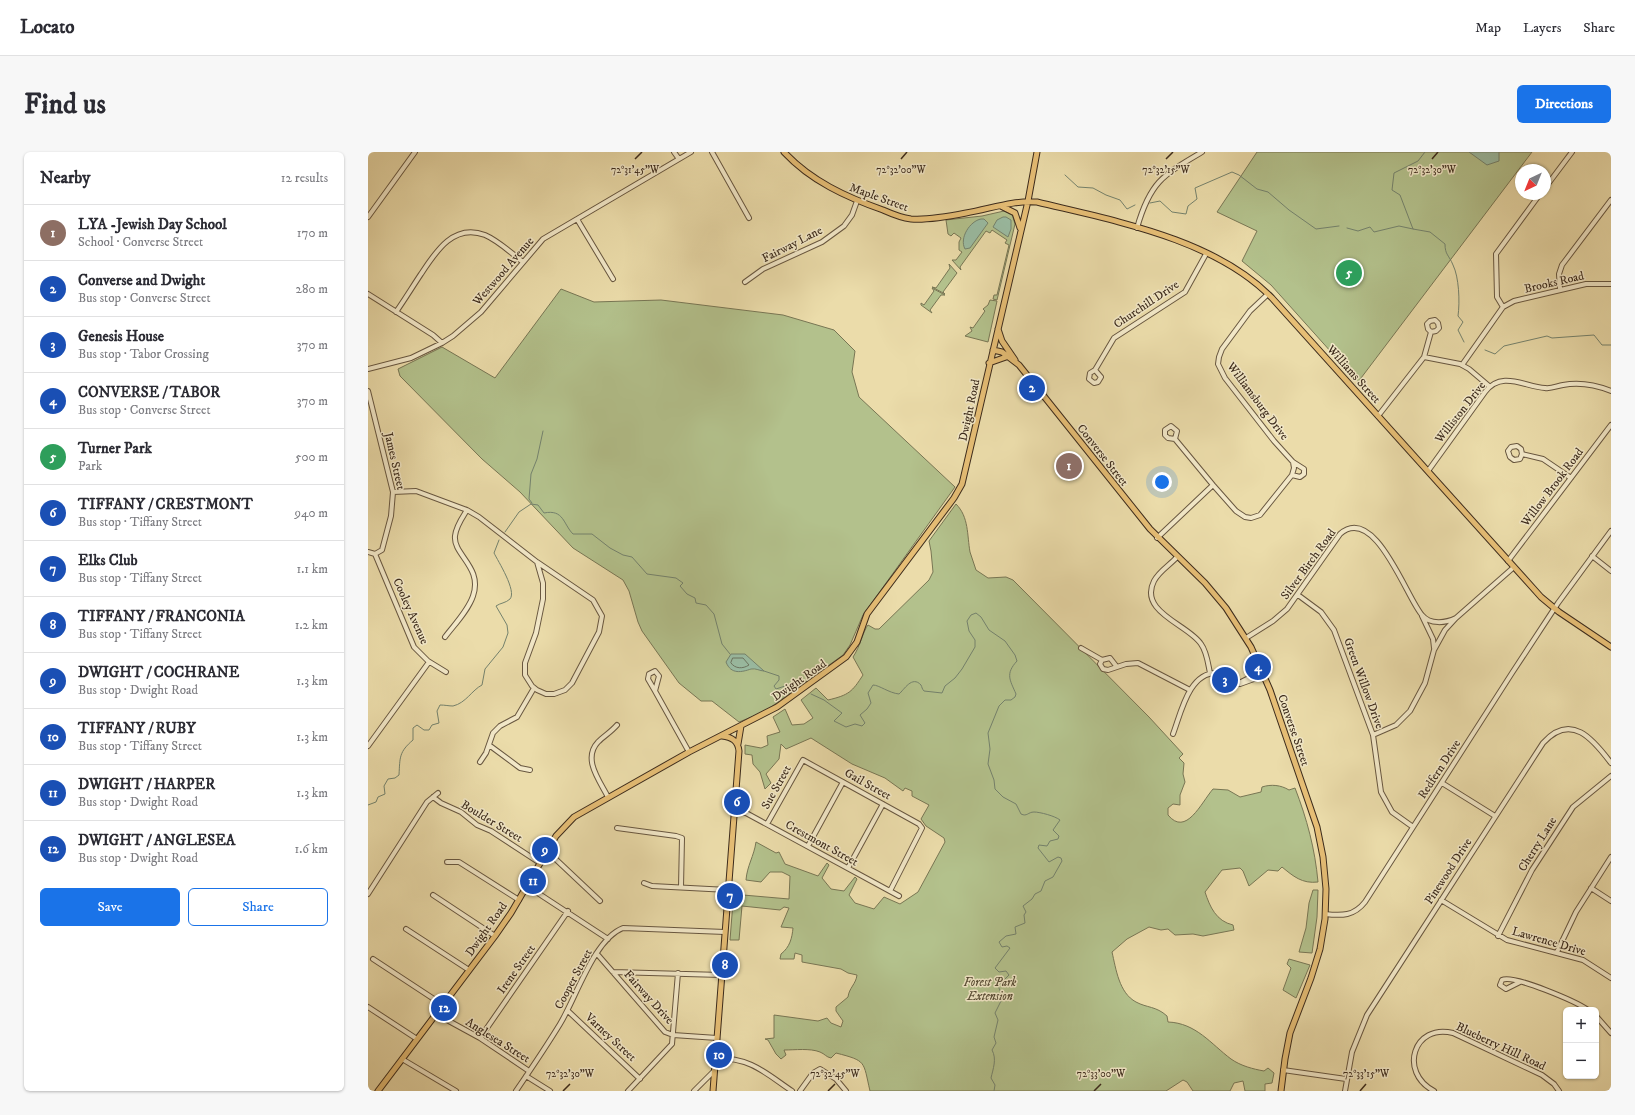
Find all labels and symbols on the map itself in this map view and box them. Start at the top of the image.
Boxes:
text: 72°31'45"W [611,164,660,176]
text: 72°32'00"W [876,164,927,176]
text: 72°32'15"W [1142,164,1190,176]
text: 72°32'30"W [1408,164,1457,176]
north arrow [1515,164,1551,200]
street label: Maple Street [847,180,910,215]
street label: Fairway Lane [760,223,825,266]
street label: Westwood Avenue [469,234,537,309]
pin: 5 [1336,258,1362,288]
street label: Brooks Road [1523,268,1586,297]
street label: Churchill Drive [1111,277,1182,332]
street label: Williams Street [1323,341,1384,407]
street label: Williamsburg Drive [1223,359,1292,443]
pin: 2 [1019,373,1045,403]
street label: Dwight Road [956,378,983,442]
street label: Williston Drive [1431,379,1489,447]
street label: Converse Street [1074,421,1132,489]
street label: James Street [380,430,408,491]
street label: Willow Brook Road [1517,445,1587,530]
pin: 1 [1056,451,1082,481]
your location [1152,472,1172,492]
street label: Silver Birch Road [1278,526,1339,603]
street label: Cooley Avenue [389,576,432,647]
street label: Green Willow Drive [1340,636,1387,731]
pin: 4 [1245,652,1271,682]
street label: Dwight Road [769,656,829,705]
pin: 3 [1212,665,1238,695]
street label: Converse Street [1274,692,1313,768]
street label: Redfern Drive [1415,737,1464,802]
street label: Sue Street [758,762,795,812]
street label: Gail Street [842,765,894,803]
pin: 6 [724,787,750,817]
street label: Boulder Street [458,797,525,846]
street label: Cherry Lane [1515,814,1560,874]
street label: Crestmont Street [783,817,861,870]
pin: 9 [532,835,558,865]
street label: Pinewood Drive [1421,835,1475,907]
pin: 11 [520,866,546,896]
pin: 7 [717,881,743,911]
street label: Dwight Road [462,899,511,959]
street label: Lawrence Drive [1510,924,1588,959]
street label: Irene Street [494,942,539,997]
street label: Cooper Street [551,946,596,1012]
pin: 8 [712,950,738,980]
street label: Fairway Drive [620,967,677,1027]
park label: Forest Park Extension [964,975,1016,1004]
pin: 12 [431,993,457,1023]
street label: Varney Street [581,1009,639,1065]
street label: Anglesea Street [463,1015,533,1066]
street label: Blueberry Hill Road [1453,1019,1548,1074]
pin: 10 [706,1040,732,1070]
text: 72°32'30"W [546,1068,595,1080]
text: 72°32'45"W [810,1068,861,1080]
text: 72°33'00"W [1077,1068,1126,1080]
text: 72°33'15"W [1343,1068,1390,1080]

